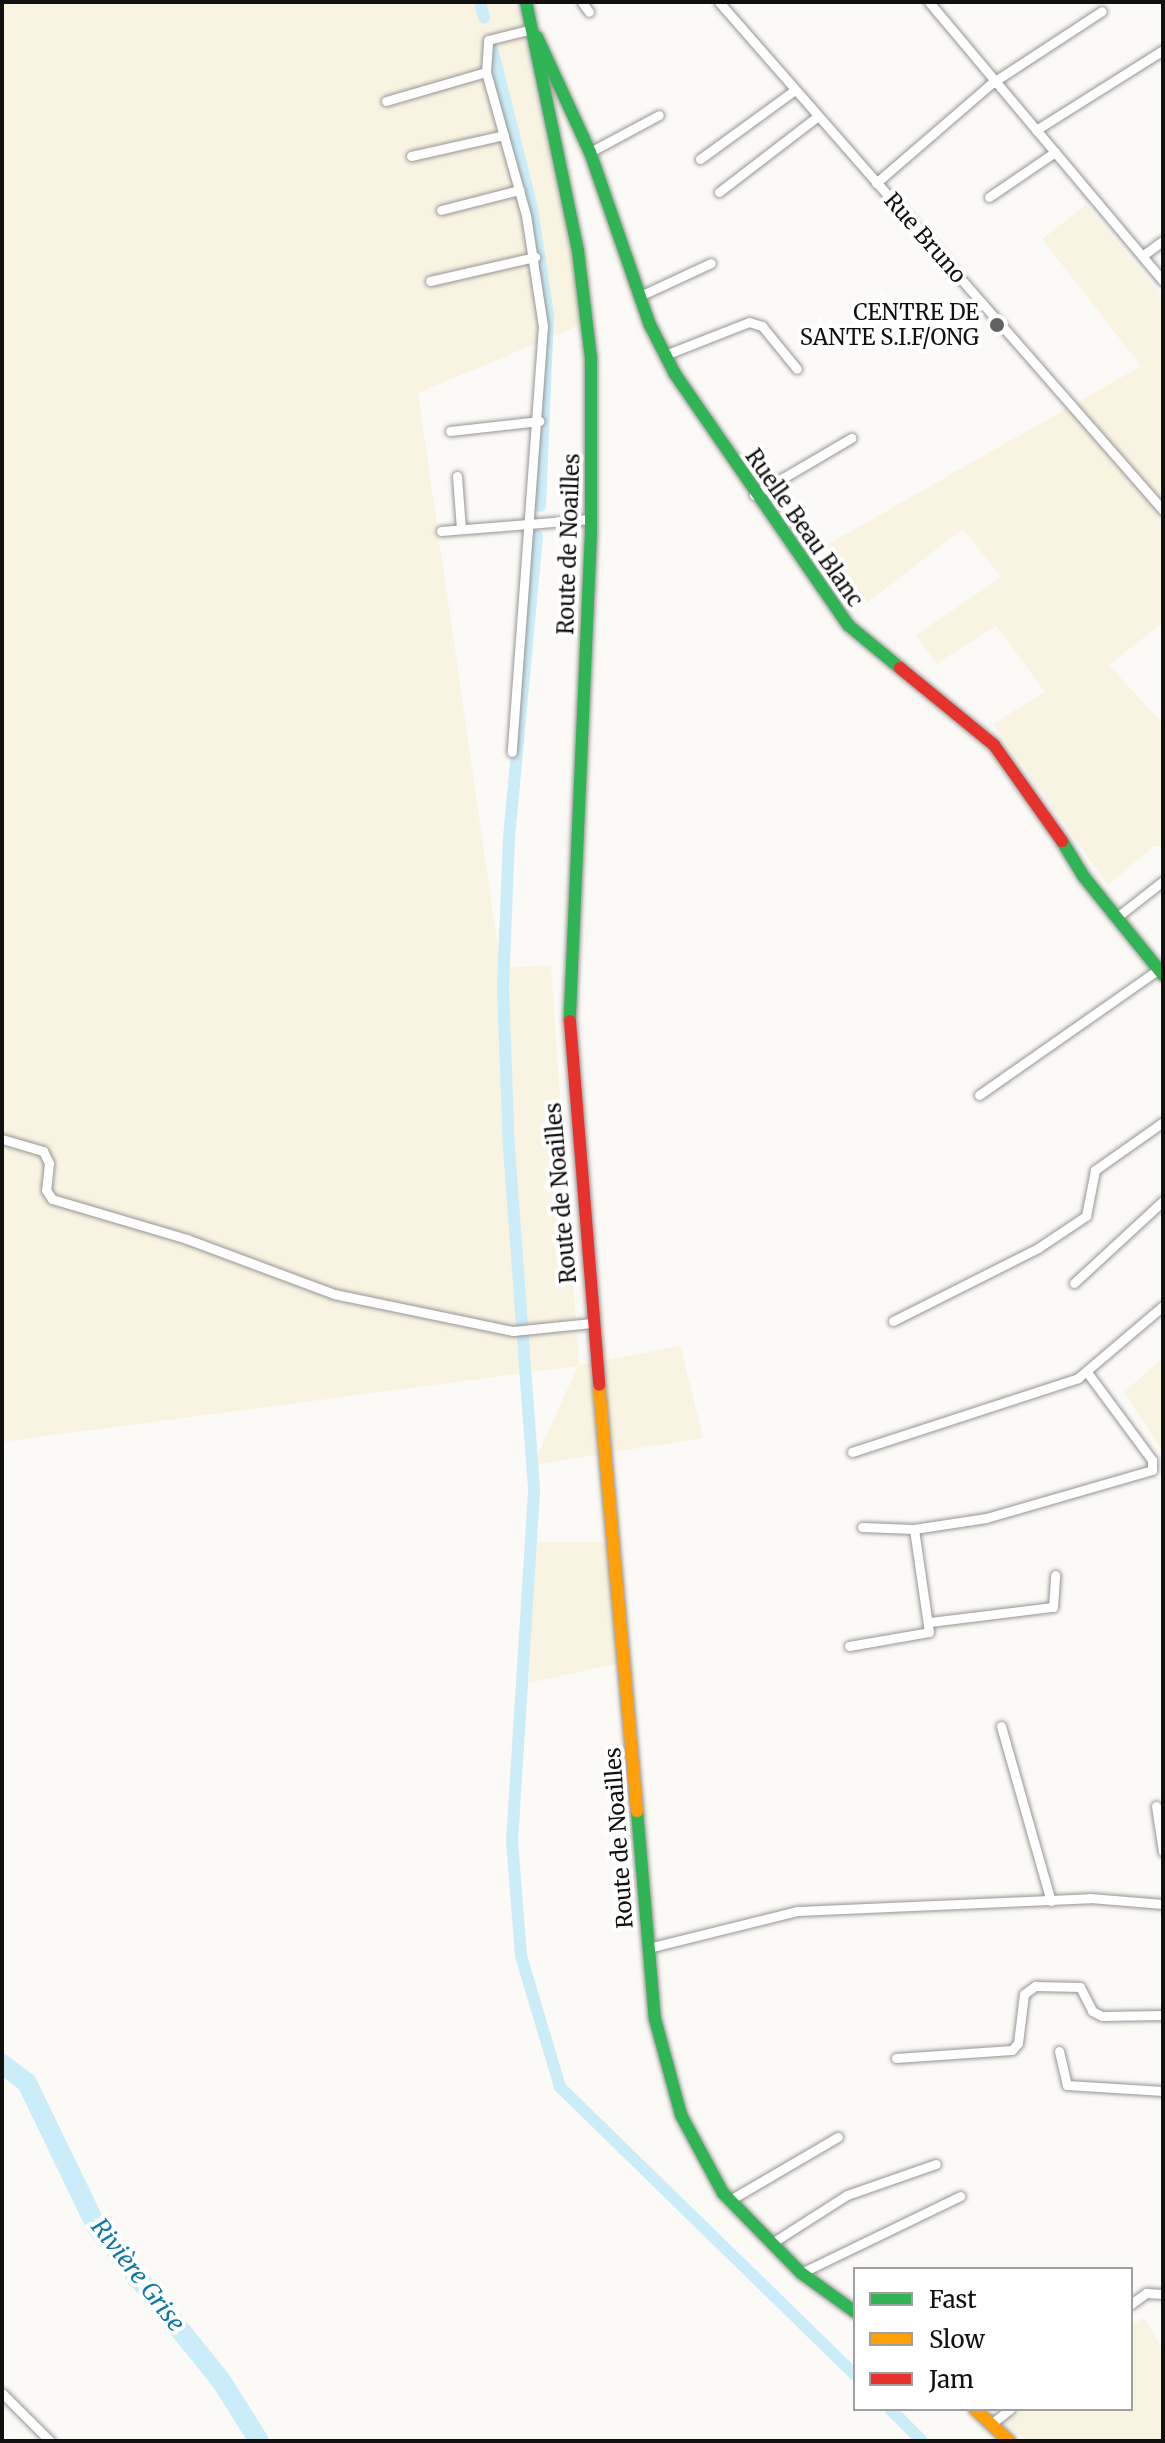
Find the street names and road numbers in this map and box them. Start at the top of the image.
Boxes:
street label: Rue Bruno [879,187,971,289]
street label: Ruelle Beau Blanc [740,444,868,612]
street label: Route de Noailles [553,453,585,635]
street label: Route de Noailles [540,1101,582,1285]
street label: Route de Noailles [600,1747,638,1929]

